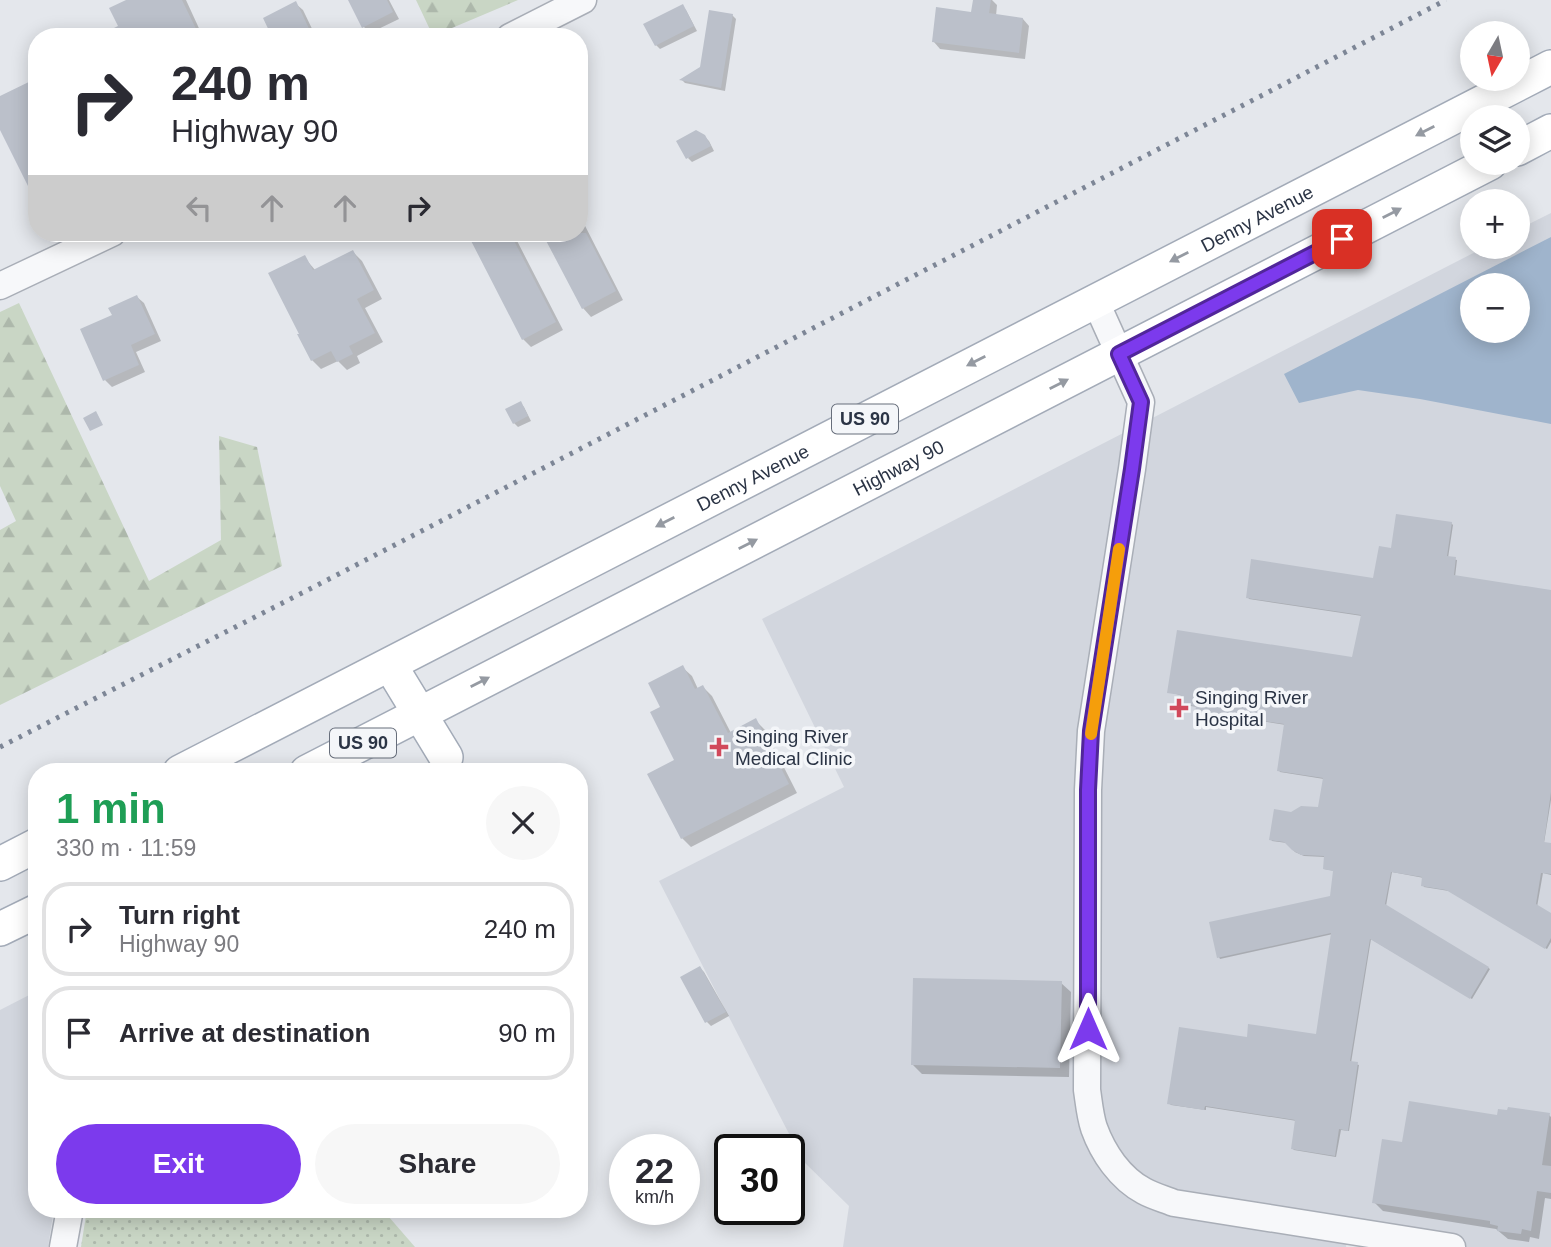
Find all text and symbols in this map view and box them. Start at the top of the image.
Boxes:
north arrow [1460,21,1530,91]
map controls [1460,21,1530,343]
icon: right [56,56,147,147]
text: 240 m [171,56,310,110]
button: layers [1460,105,1530,175]
text: Highway 90 [171,113,338,149]
one-way arrow [1415,126,1435,137]
street label: Denny Avenue [1198,181,1317,256]
icon: left [180,189,218,227]
icon: ahead [253,189,291,227]
icon: ahead [326,189,364,227]
icon: right [399,189,437,227]
button: + [1460,189,1530,259]
one-way arrow [1382,208,1402,219]
pin [1312,209,1372,269]
icon: arrive [1323,220,1361,258]
one-way arrow [1169,252,1189,263]
button: − [1460,273,1530,343]
one-way arrow [966,356,986,367]
one-way arrow [1049,379,1069,390]
road number: US 90 [832,404,898,433]
street label: Highway 90 [850,436,947,500]
street label: Denny Avenue [693,440,813,515]
one-way arrow [655,516,675,527]
one-way arrow [738,539,758,550]
one-way arrow [470,677,490,688]
place label: Singing River Hospital [1195,687,1309,730]
marker: Singing River Hospital [1169,698,1189,718]
place label: Singing River Medical Clinic [735,726,852,769]
road number: US 90 [330,728,396,758]
marker: Singing River Medical Clinic [709,737,729,757]
text: 1 min [56,785,166,832]
button: close [486,786,560,860]
text: 330 m · 11:59 [56,835,196,861]
text: Turn right [119,900,240,930]
icon: right [60,910,98,948]
text: 240 m [484,914,556,944]
text: Highway 90 [119,931,239,957]
position arrow [1051,992,1125,1066]
icon: arrive [60,1014,98,1052]
text: Arrive at destination [119,1018,370,1048]
text: 90 m [498,1018,556,1048]
button: Exit [56,1124,301,1204]
button: Share [315,1124,560,1204]
speed limit sign: 30 [714,1134,805,1225]
text: 22 [635,1151,674,1190]
text: km/h [635,1187,674,1207]

